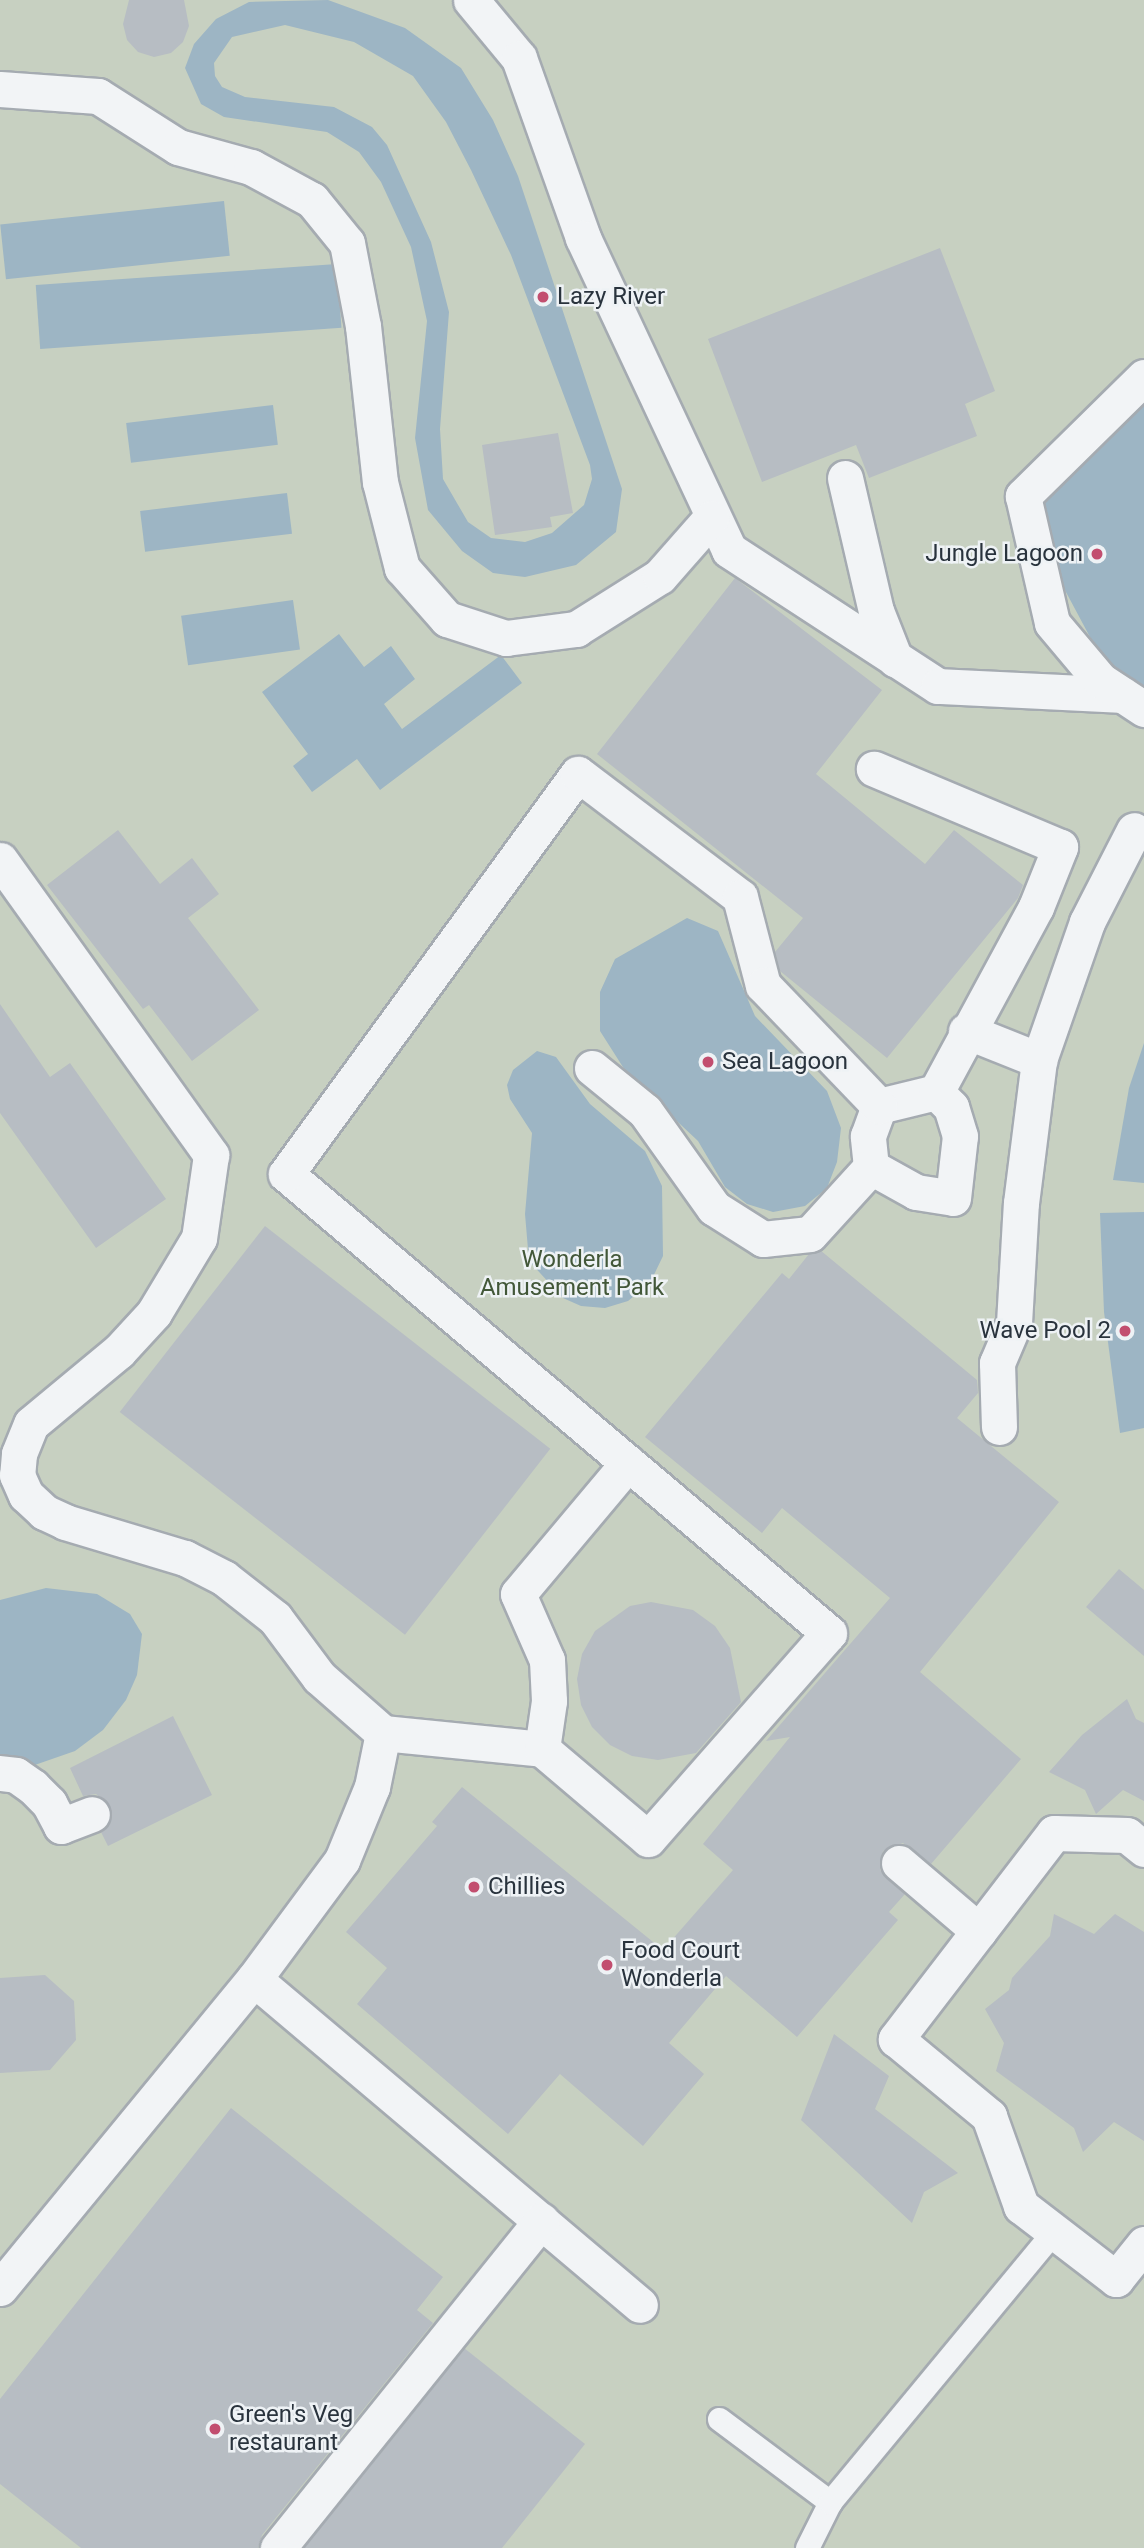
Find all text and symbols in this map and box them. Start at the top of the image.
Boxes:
place label: Lazy River [557,283,665,311]
marker: Lazy River [535,289,551,305]
place label: Jungle Lagoon [925,540,1083,568]
marker: Jungle Lagoon [1089,546,1105,562]
place label: Sea Lagoon [722,1048,848,1076]
marker: Sea Lagoon [700,1054,716,1070]
park label: Wonderla Amusement Park [480,1246,664,1302]
place label: Wave Pool 2 [979,1317,1111,1345]
marker: Wave Pool 2 [1117,1323,1133,1339]
place label: Chillies [488,1873,565,1901]
marker: Chillies [466,1879,482,1895]
place label: Food Court Wonderla [621,1937,740,1993]
marker: Food Court Wonderla [599,1957,615,1973]
place label: Green's Veg restaurant [229,2401,353,2457]
marker: Green's Veg restaurant [207,2421,223,2437]

